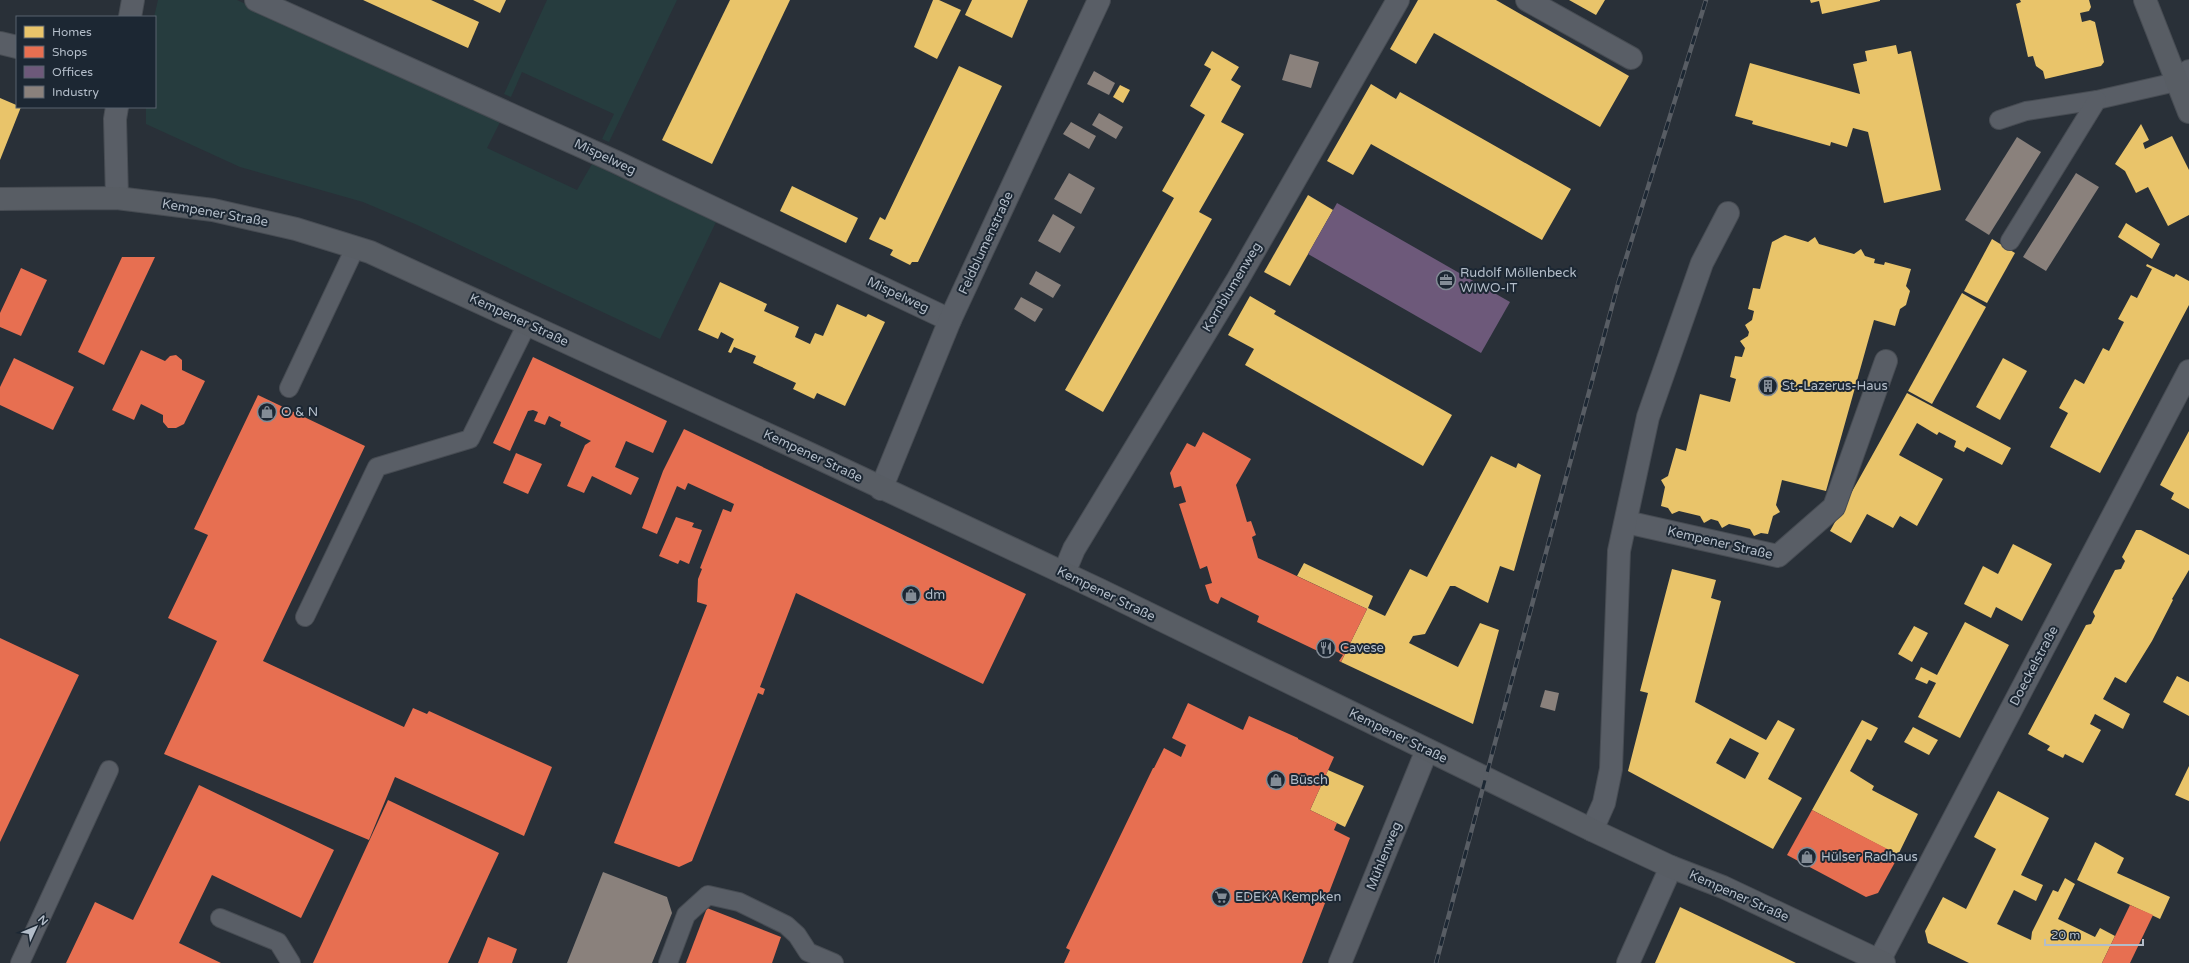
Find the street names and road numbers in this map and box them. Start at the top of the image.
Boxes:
street label: Mispelweg [571,136,639,178]
street label: Feldblumenstraße [955,189,1017,297]
street label: Kempener Straße [161,196,269,230]
street label: Kornblumenweg [1199,239,1265,335]
street label: Mispelweg [864,274,932,316]
street label: Kempener Straße [467,290,571,350]
street label: Kempener Straße [761,426,865,486]
street label: Kempener Straße [1666,523,1774,563]
street label: Kempener Straße [1054,563,1158,625]
street label: Doeckelstraße [2006,623,2062,709]
street label: Kempener Straße [1346,705,1450,767]
street label: Mühlenweg [1363,819,1405,893]
street label: Kempener Straße [1687,867,1791,925]

